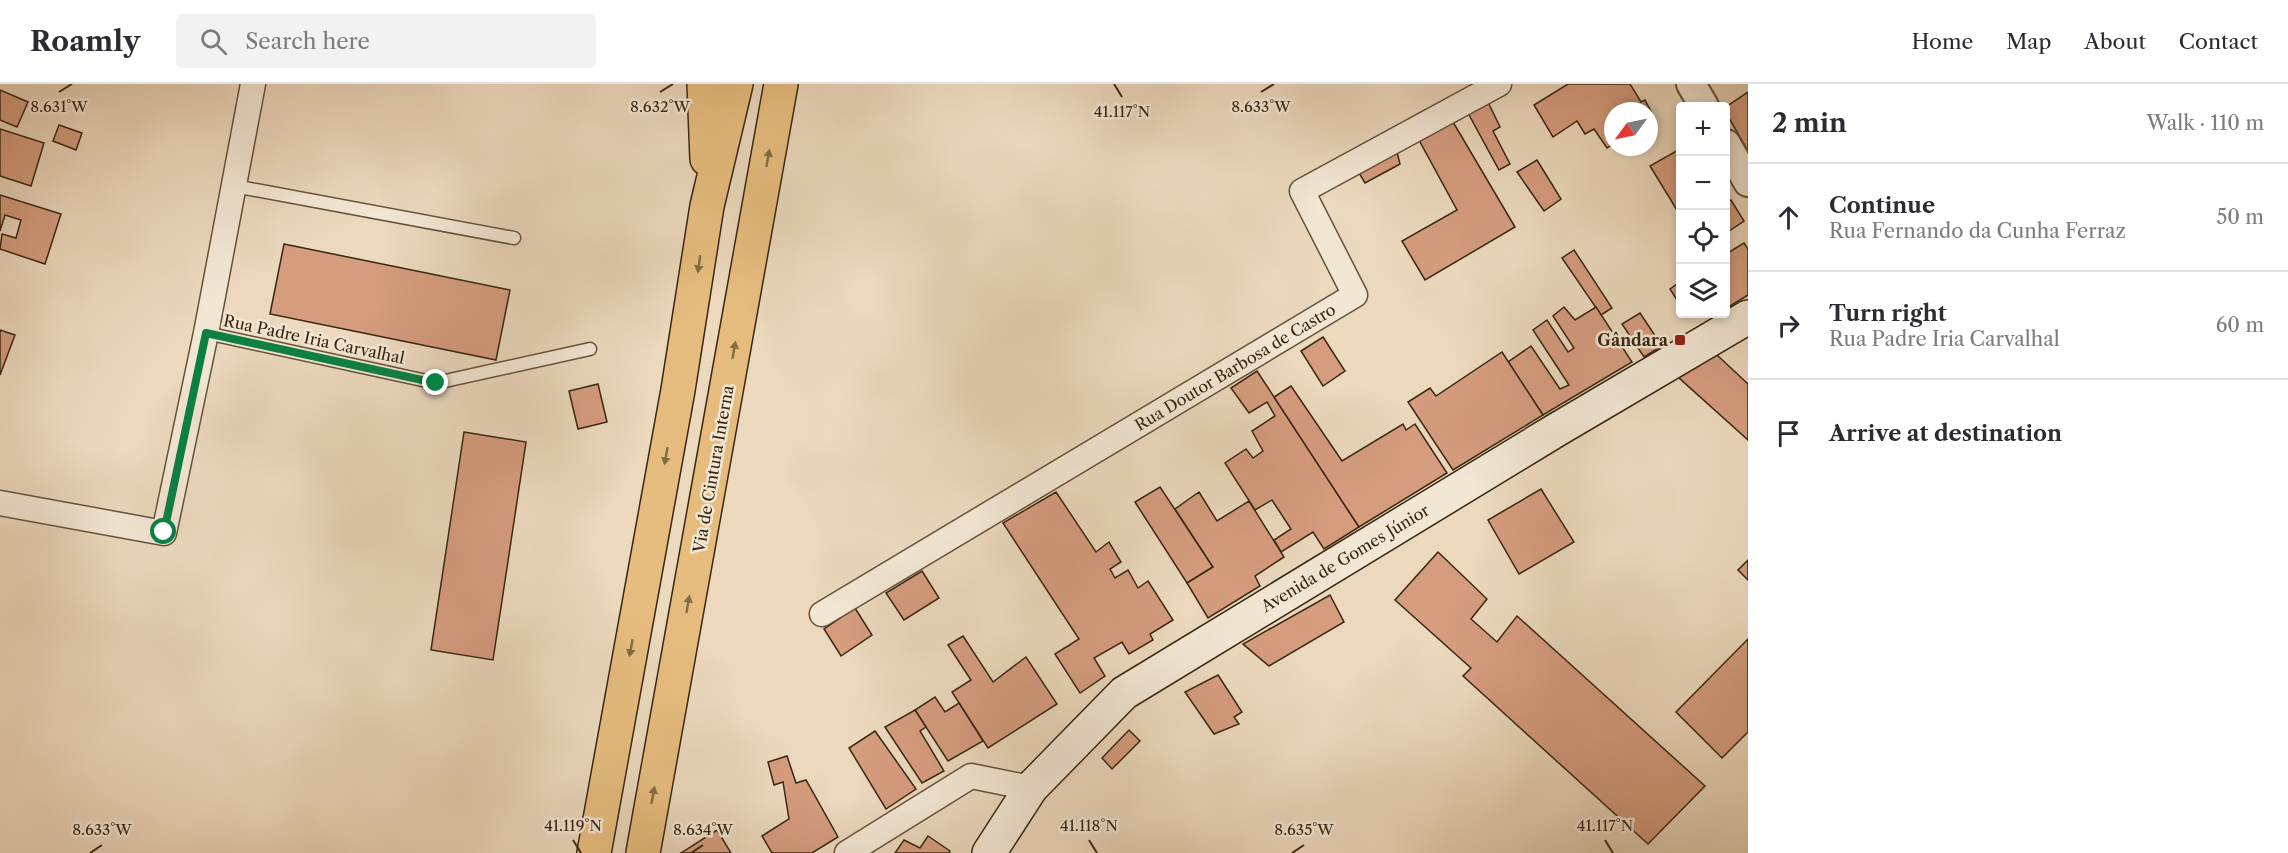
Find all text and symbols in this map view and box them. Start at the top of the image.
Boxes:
search box [176,14,596,68]
text: Roamly [30,24,140,58]
icon: search [197,25,230,58]
text: Search here [245,28,370,55]
text: Home [1912,29,1973,54]
text: Map [2006,29,2051,54]
text: About [2084,29,2146,54]
text: Contact [2179,29,2258,54]
text: 8.631°W [30,97,88,116]
text: 8.632°W [630,97,691,116]
text: 8.633°W [1231,97,1291,116]
text: 41.117°N [1094,102,1150,121]
north arrow [1604,102,1658,156]
map controls [1676,102,1730,318]
button: + [1676,102,1730,156]
text: 2 min [1772,107,1847,139]
text: Walk · 110 m [2147,111,2264,135]
one-way arrow [764,148,773,167]
button: − [1676,156,1730,210]
text: Continue [1829,192,1935,219]
icon: ahead [1772,201,1805,234]
text: 50 m [2217,205,2264,229]
button: locate [1676,210,1730,264]
text: Rua Fernando da Cunha Ferraz [1829,219,2126,243]
one-way arrow [694,255,703,274]
button: layers [1676,264,1730,318]
street label: Rua Doutor Barbosa de Castro [1131,299,1339,435]
text: Turn right [1829,300,1947,327]
icon: right [1772,309,1805,342]
street label: Rua Padre Iria Carvalhal [222,310,407,368]
text: 60 m [2216,313,2264,337]
text: Rua Padre Iria Carvalhal [1829,327,2060,351]
place label: Gândara [1597,330,1669,350]
marker: Gândara [1673,333,1687,347]
one-way arrow [730,340,739,359]
route end [422,369,448,395]
street label: Via de Cintura Interna [688,383,738,555]
icon: arrive [1772,417,1805,450]
text: Arrive at destination [1829,420,2062,447]
one-way arrow [661,447,670,466]
street label: Avenida de Gomes Júnior [1256,500,1433,617]
route start [150,518,176,544]
one-way arrow [684,594,693,613]
one-way arrow [626,639,635,658]
one-way arrow [649,786,658,805]
text: 41.119°N [544,816,602,835]
text: 41.118°N [1060,816,1118,835]
text: 41.117°N [1577,816,1633,835]
text: 8.633°W [72,820,132,839]
text: 8.634°W [673,820,733,839]
text: 8.635°W [1274,820,1334,839]

